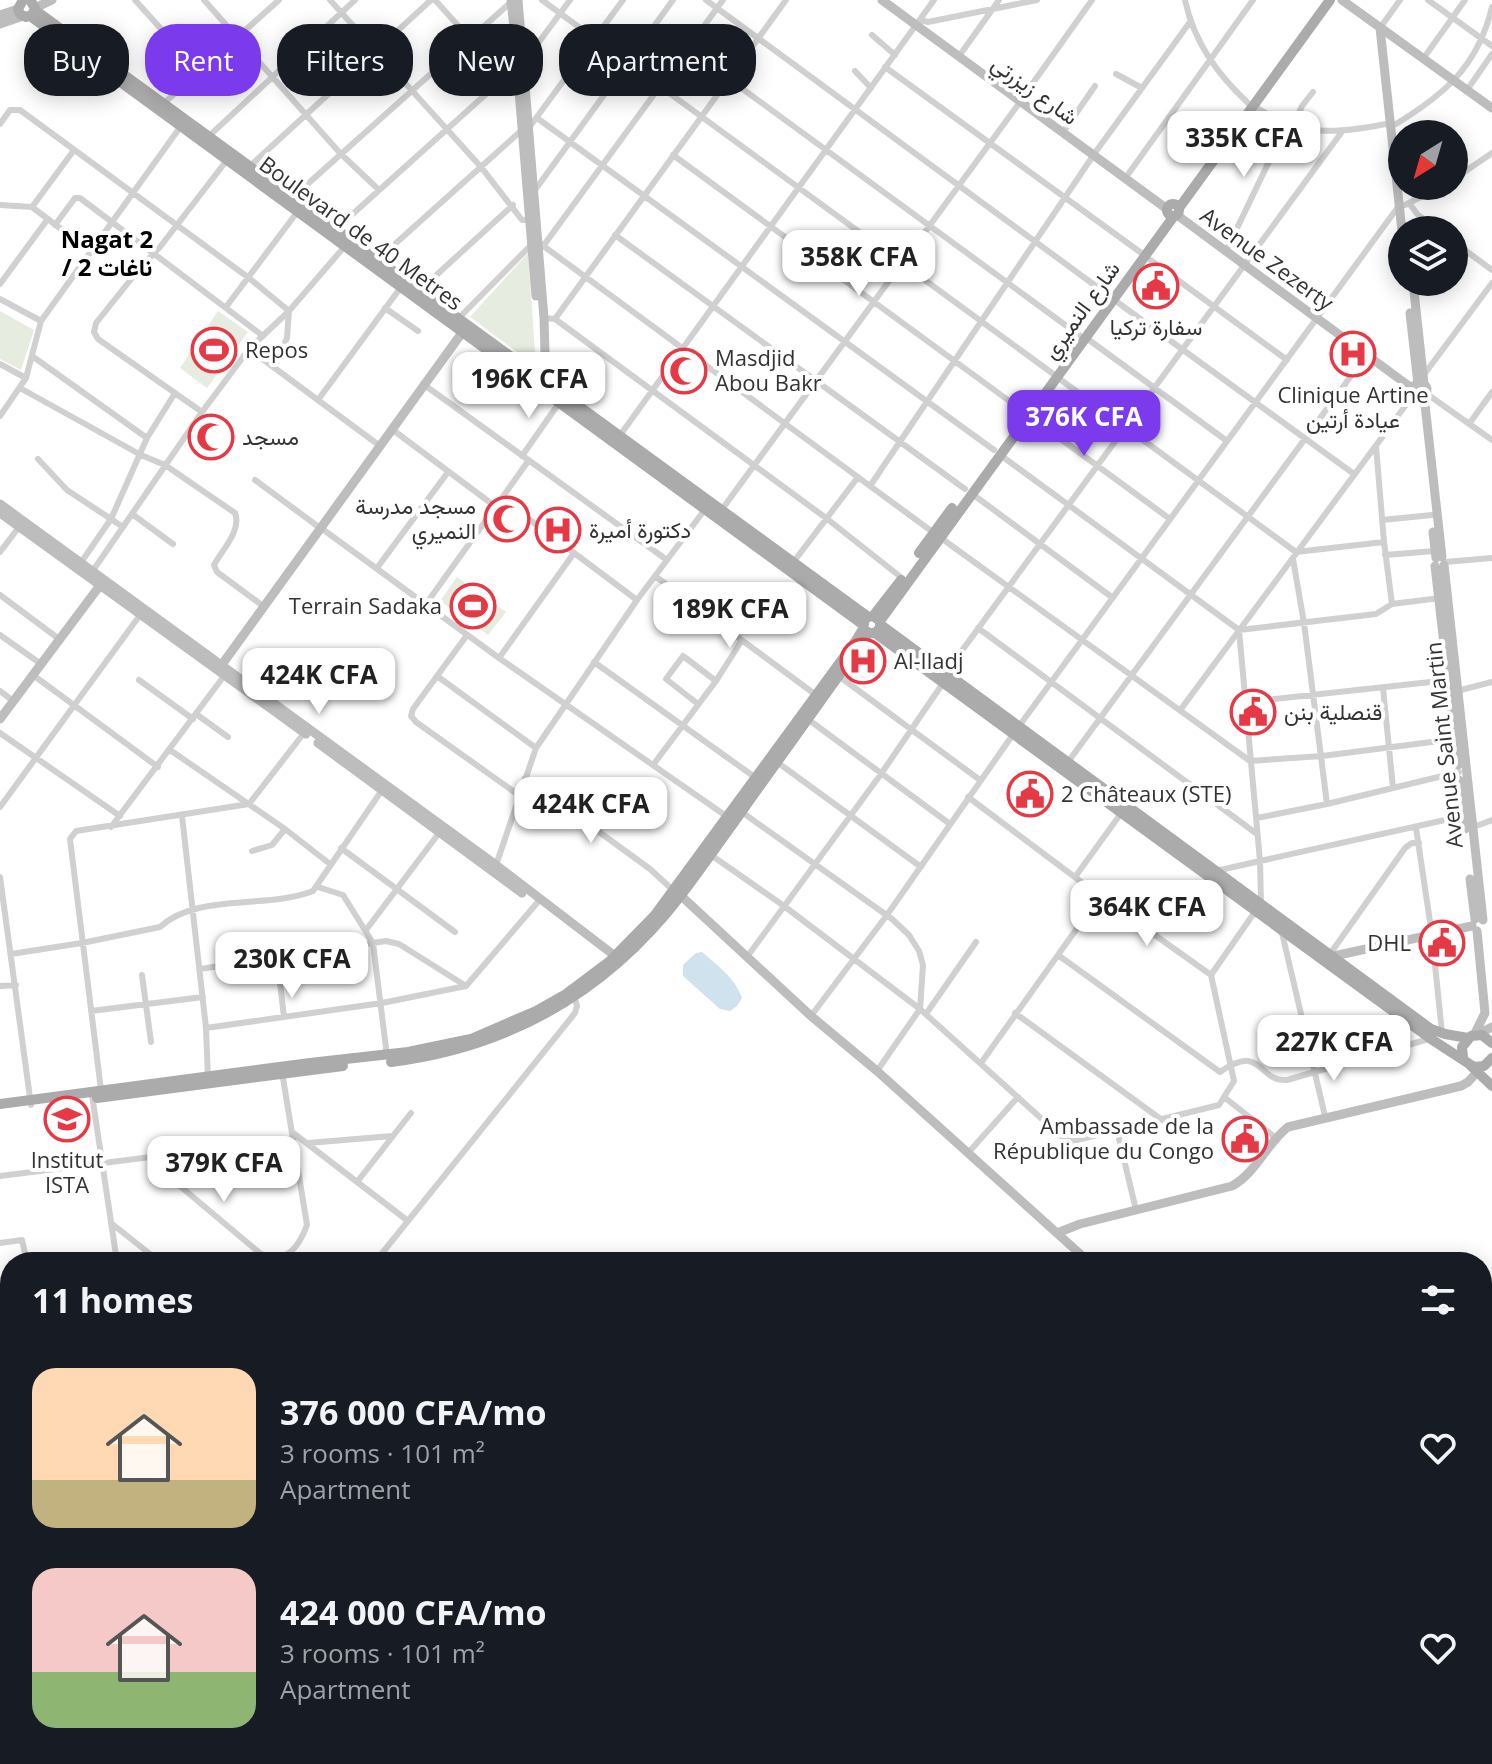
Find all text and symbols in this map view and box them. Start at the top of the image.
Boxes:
chip: Buy [24,24,129,96]
chip: Rent [145,24,261,96]
chip: Filters [277,24,413,96]
chip: New [429,24,543,96]
chip: Apartment [559,24,756,96]
street label: شارع زيزرتي [983,48,1085,135]
pin: 335K CFA [1161,111,1327,179]
text: 335K CFA [1185,119,1303,155]
north arrow [1388,120,1468,200]
map controls [1388,120,1468,296]
street label: Boulevard de 40 Metres [254,148,469,316]
street label: Avenue Zezerty [1195,200,1341,317]
button: layers [1388,216,1468,296]
district label: Nagat 2 / ناغات 2 [61,222,153,283]
pin: 358K CFA [776,230,942,298]
text: 358K CFA [800,238,918,274]
street label: شارع النميري [1034,254,1130,367]
public building icon: سفارة تركيا [1132,262,1180,310]
place label: سفارة تركيا [1110,311,1202,341]
sports icon: Repos [190,326,238,374]
hospital icon: Clinique Artine عيادة أرتين [1329,330,1377,378]
place label: Repos [245,334,308,364]
place label: Masdjid Abou Bakr [715,342,822,397]
mosque icon: Masdjid Abou Bakr [660,347,708,395]
pin: 196K CFA [446,352,612,420]
text: 196K CFA [470,360,588,396]
place label: Clinique Artine عيادة أرتين [1277,379,1429,434]
pin: 376K CFA [1001,390,1167,458]
text: 376K CFA [1025,398,1143,434]
mosque icon: مسجد [187,413,235,461]
place label: مسجد [242,421,299,451]
place label: مسجد مدرسة النميري [355,490,476,550]
mosque icon: مسجد مدرسة النميري [483,495,531,543]
hospital icon: دكتورة أميرة [534,506,582,554]
place label: دكتورة أميرة [589,514,691,544]
sports icon: Terrain Sadaka [449,582,497,630]
pin: 189K CFA [647,582,813,650]
place label: Terrain Sadaka [289,590,442,620]
text: 189K CFA [671,590,789,626]
hospital icon: Al-Iladj [839,637,887,685]
street label: Avenue Saint Martin [1417,641,1469,850]
place label: Al-Iladj [894,645,963,675]
pin: 424K CFA [236,648,402,716]
text: 424K CFA [260,656,378,692]
public building icon: قنصلية بنن [1229,688,1277,736]
place label: قنصلية بنن [1284,696,1382,726]
public building icon: 2 Châteaux (STE) [1006,770,1054,818]
pin: 424K CFA [508,777,674,845]
place label: 2 Châteaux (STE) [1061,778,1231,808]
text: 424K CFA [532,785,650,821]
pin: 364K CFA [1064,880,1230,948]
text: 364K CFA [1088,888,1206,924]
public building icon: DHL [1418,919,1466,967]
place label: DHL [1367,927,1411,957]
pin: 230K CFA [209,932,375,1000]
text: 230K CFA [233,940,351,976]
pin: 227K CFA [1251,1015,1417,1083]
text: 227K CFA [1275,1023,1393,1059]
school or university icon: Institut ISTA [43,1095,91,1143]
place label: Ambassade de la République du Congo [993,1110,1214,1165]
public building icon: Ambassade de la République du Congo [1221,1115,1269,1163]
pin: 379K CFA [141,1136,307,1204]
place label: Institut ISTA [31,1144,103,1199]
text: 379K CFA [165,1144,283,1180]
text: 11 homes [32,1277,193,1323]
icon: filters [1416,1278,1460,1322]
text: 376 000 CFA/mo [280,1389,547,1435]
icon: home [96,1400,192,1496]
icon: heart [1416,1426,1460,1470]
text: 3 rooms · 101 m² [280,1435,485,1471]
text: Apartment [280,1471,411,1507]
text: 424 000 CFA/mo [280,1589,547,1635]
icon: home [96,1600,192,1696]
icon: heart [1416,1626,1460,1670]
text: 3 rooms · 101 m² [280,1635,485,1671]
text: Apartment [280,1671,411,1707]

